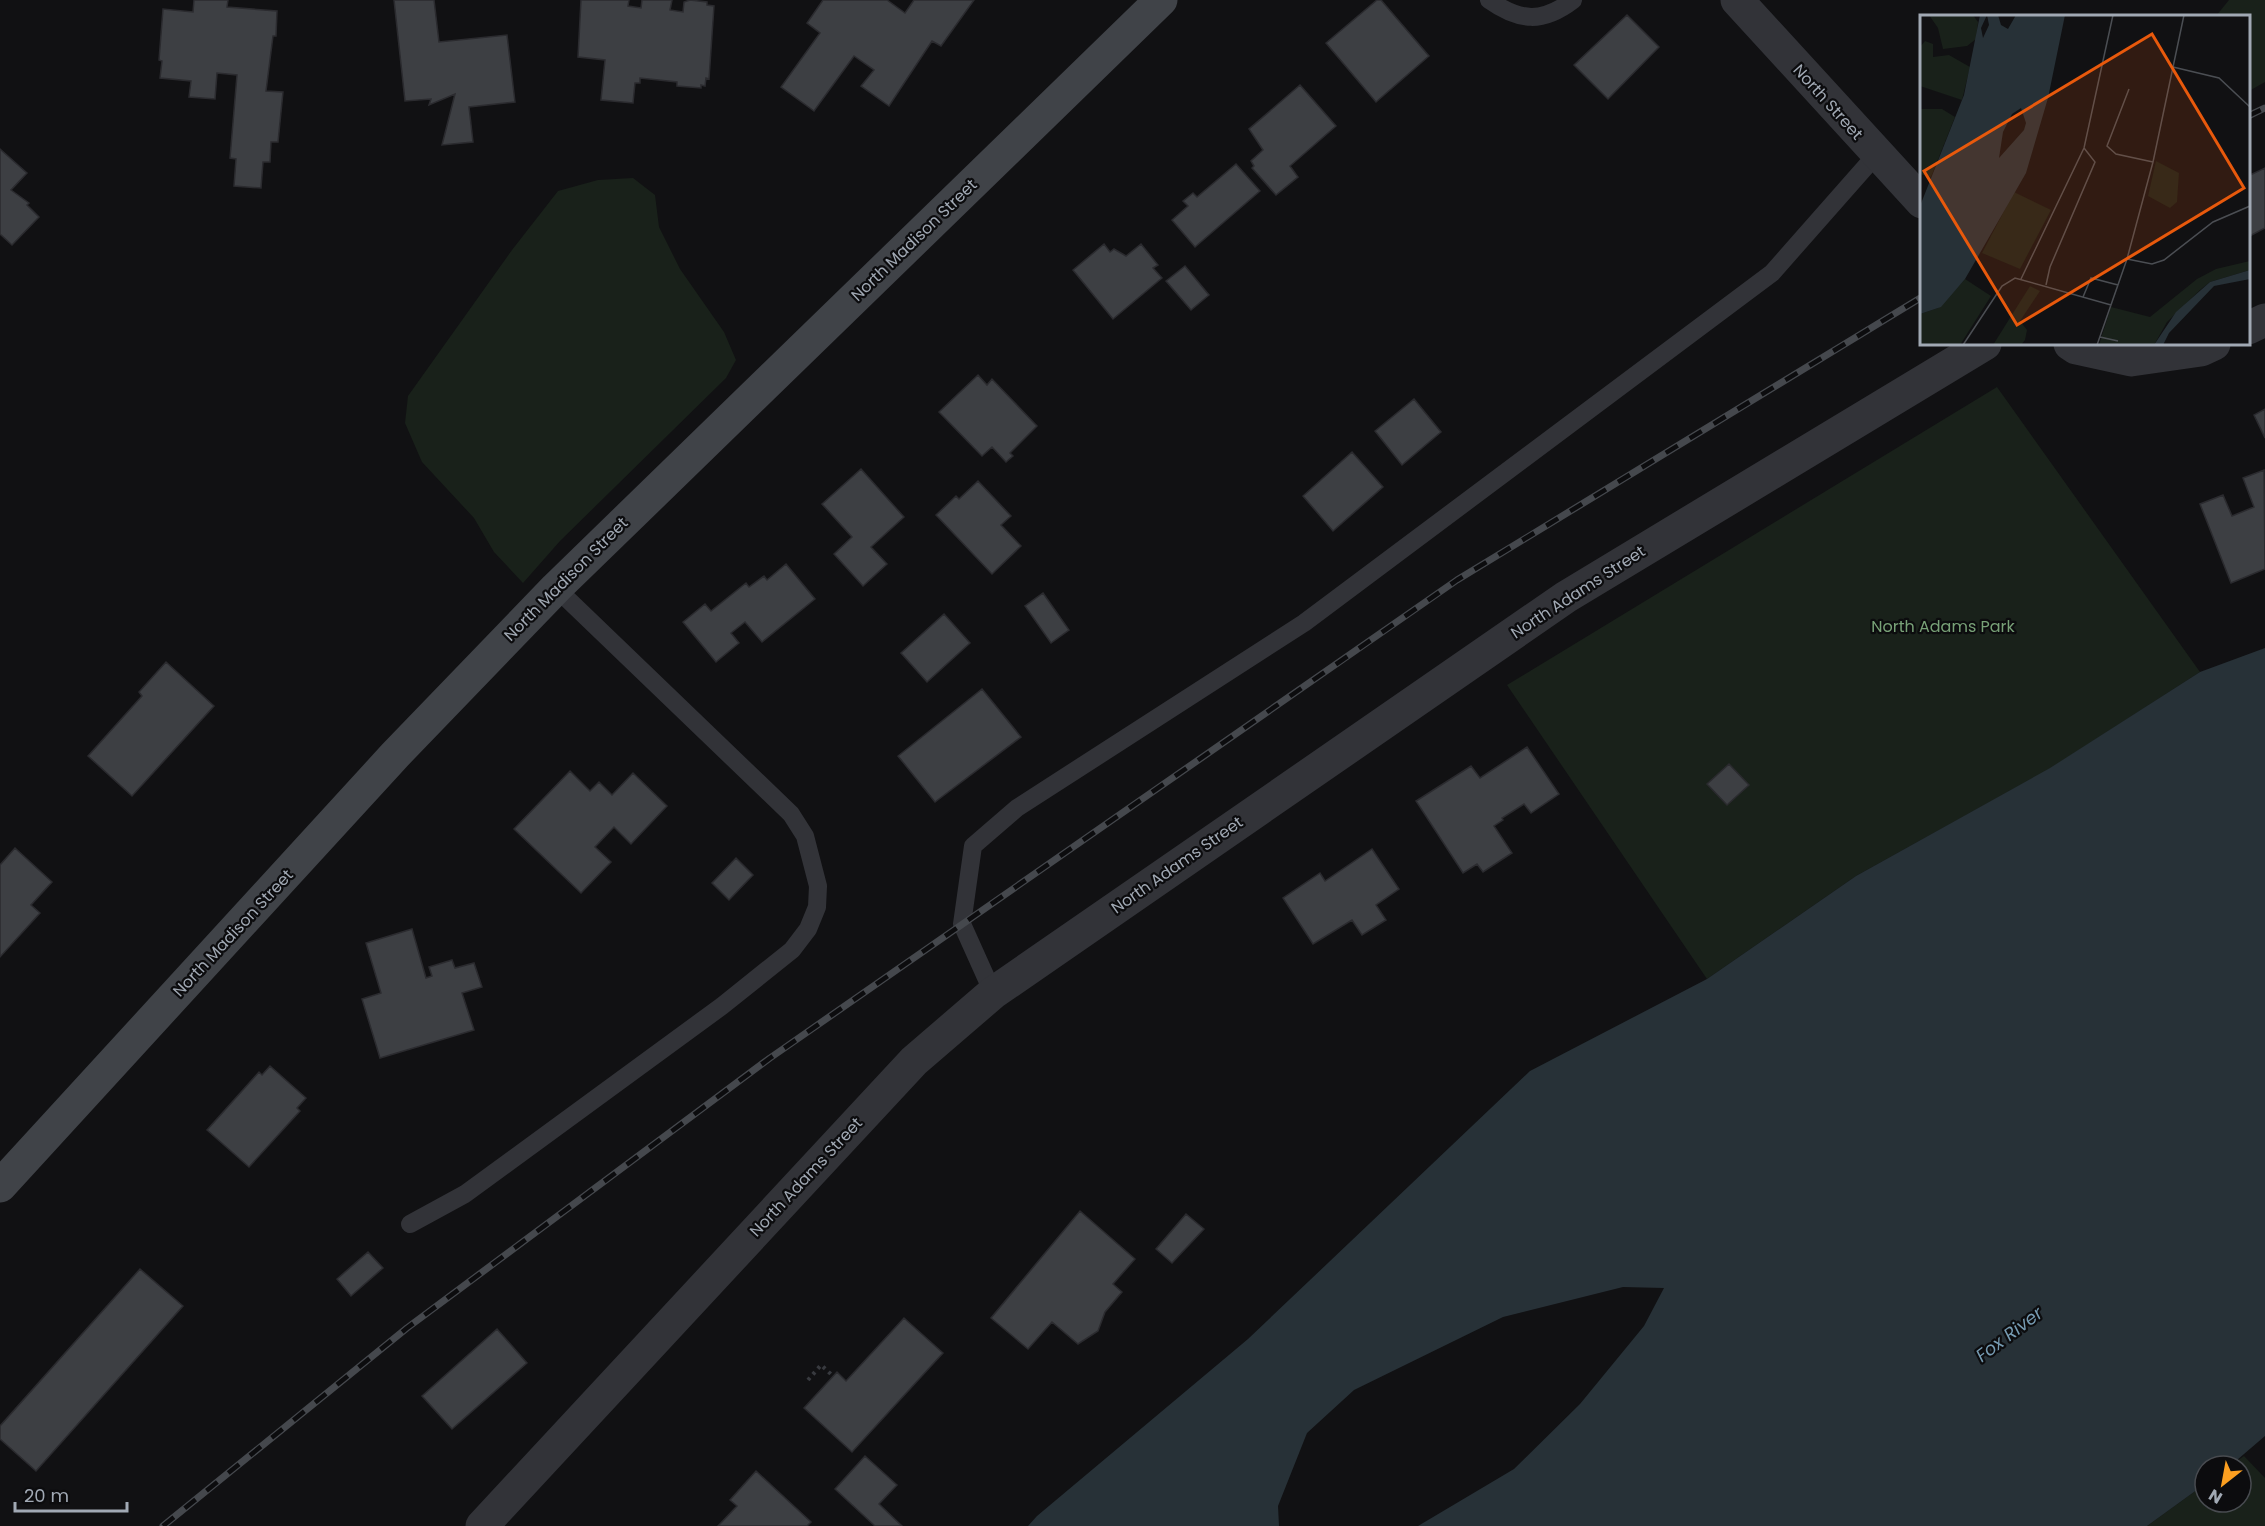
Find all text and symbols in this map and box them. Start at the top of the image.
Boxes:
inset map [1920,15,2250,345]
street label: North Street [1788,59,1868,145]
street label: North Madison Street [846,174,982,306]
street label: North Madison Street [499,512,633,646]
street label: North Adams Street [1506,540,1650,644]
park label: North Adams Park [1871,615,2016,638]
street label: North Adams Street [1106,811,1248,919]
street label: North Madison Street [168,864,299,1002]
street label: North Adams Street [744,1112,868,1242]
water label: Fox River [1970,1300,2049,1367]
north arrow [2193,1454,2253,1514]
scale bar [15,1475,128,1513]
text: 20 m [24,1483,69,1508]
text: N [2204,1483,2227,1509]

